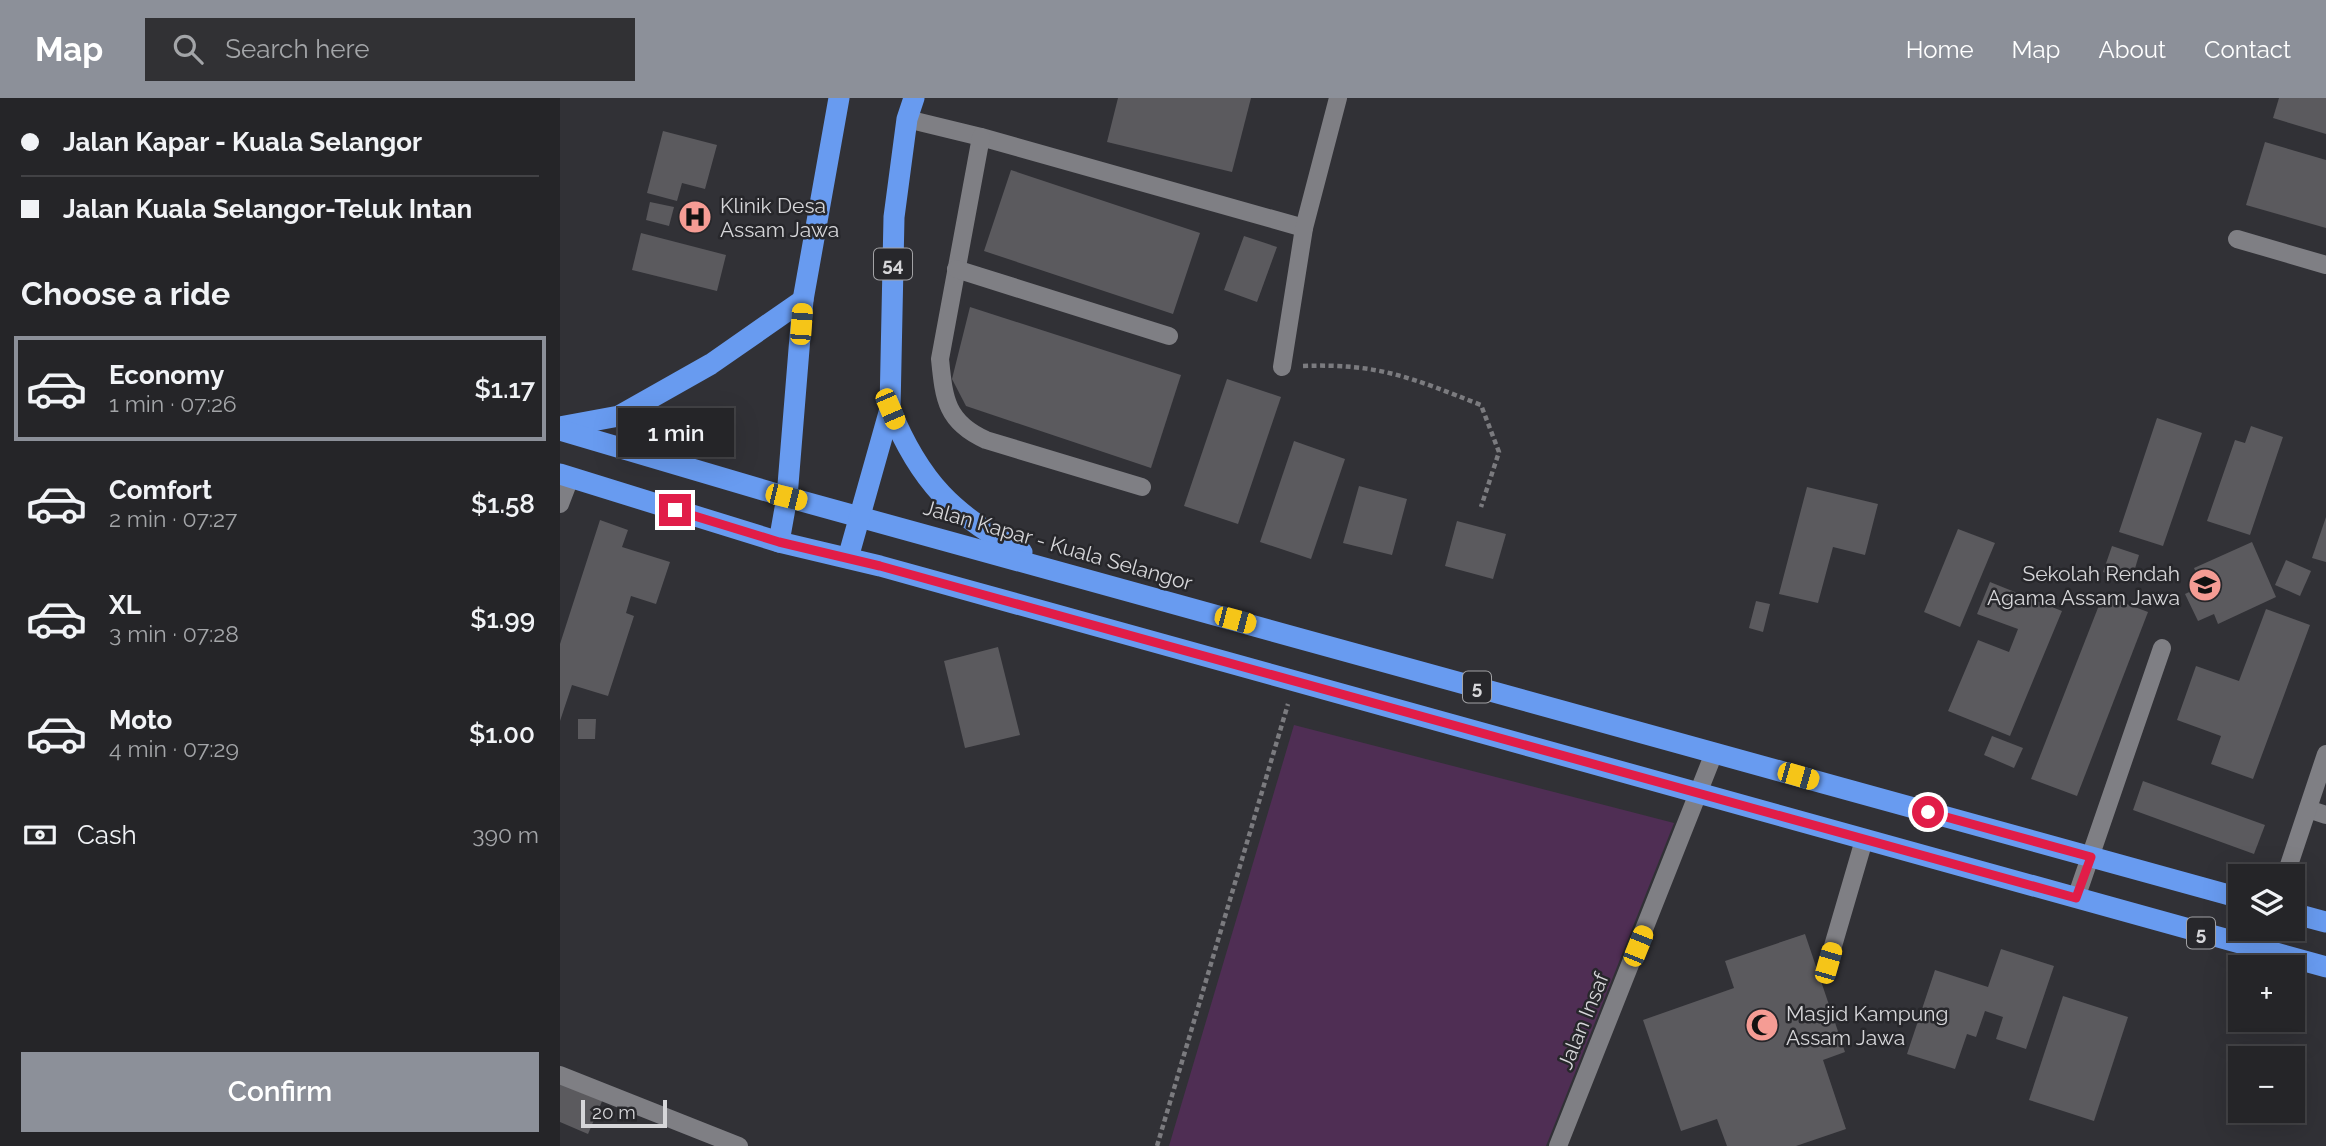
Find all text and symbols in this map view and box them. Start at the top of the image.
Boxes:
search box [145,18,635,81]
text: Map [35,30,103,69]
icon: search [169,30,207,68]
text: Search here [225,34,370,64]
text: Home [1906,35,1974,64]
text: Map [2012,35,2060,64]
text: About [2098,35,2166,64]
text: Contact [2204,35,2291,64]
text: Jalan Kapar - Kuala Selangor [63,127,422,157]
place label: Klinik Desa Assam Jawa [720,193,839,242]
text: Jalan Kuala Selangor-Teluk Intan [63,194,472,224]
hospital icon: Klinik Desa Assam Jawa [676,198,714,236]
road number: 54 [874,248,912,280]
text: Choose a ride [21,275,230,312]
car [790,302,813,346]
icon: car [25,357,88,420]
text: Economy [109,360,224,390]
text: $1.17 [474,374,535,404]
car [873,386,908,432]
text: 1 min · 07:26 [109,390,237,417]
callout: 1 min [617,408,733,458]
text: 1 min [647,419,705,446]
icon: car [25,472,88,535]
text: Comfort [109,475,212,505]
car [764,482,809,512]
text: $1.58 [471,489,535,519]
route end [659,494,691,526]
street label: Jalan Kapar - Kuala Selangor [921,495,1196,596]
text: 2 min · 07:27 [109,505,237,532]
place label: Sekolah Rendah Agama Assam Jawa [1987,561,2180,610]
school or university icon: Sekolah Rendah Agama Assam Jawa [2186,566,2224,604]
icon: car [25,587,88,650]
text: XL [109,590,141,620]
text: $1.99 [470,604,535,634]
car [1212,604,1259,636]
text: 3 min · 07:28 [109,620,239,647]
road number: 5 [1463,672,1491,702]
icon: car [25,702,88,765]
text: Moto [109,705,172,735]
text: $1.00 [469,719,535,749]
text: 4 min · 07:29 [109,735,239,762]
car [1775,760,1822,792]
route start [1912,796,1944,828]
icon: cash [21,816,59,854]
text: Cash [77,820,137,850]
text: 390 m [472,821,539,848]
map controls [2228,864,2305,1123]
button: layers [2228,864,2305,941]
road number: 5 [2187,918,2215,948]
car [1621,923,1656,969]
car [1813,940,1844,986]
button: + [2228,955,2305,1032]
street label: Jalan Insaf [1552,968,1614,1073]
place label: Masjid Kampung Assam Jawa [1786,1001,1949,1050]
mosque icon: Masjid Kampung Assam Jawa [1743,1006,1781,1044]
button: − [2228,1046,2305,1123]
button: Confirm [21,1052,539,1132]
scale bar [581,1097,667,1129]
text: 20 m [592,1101,636,1123]

